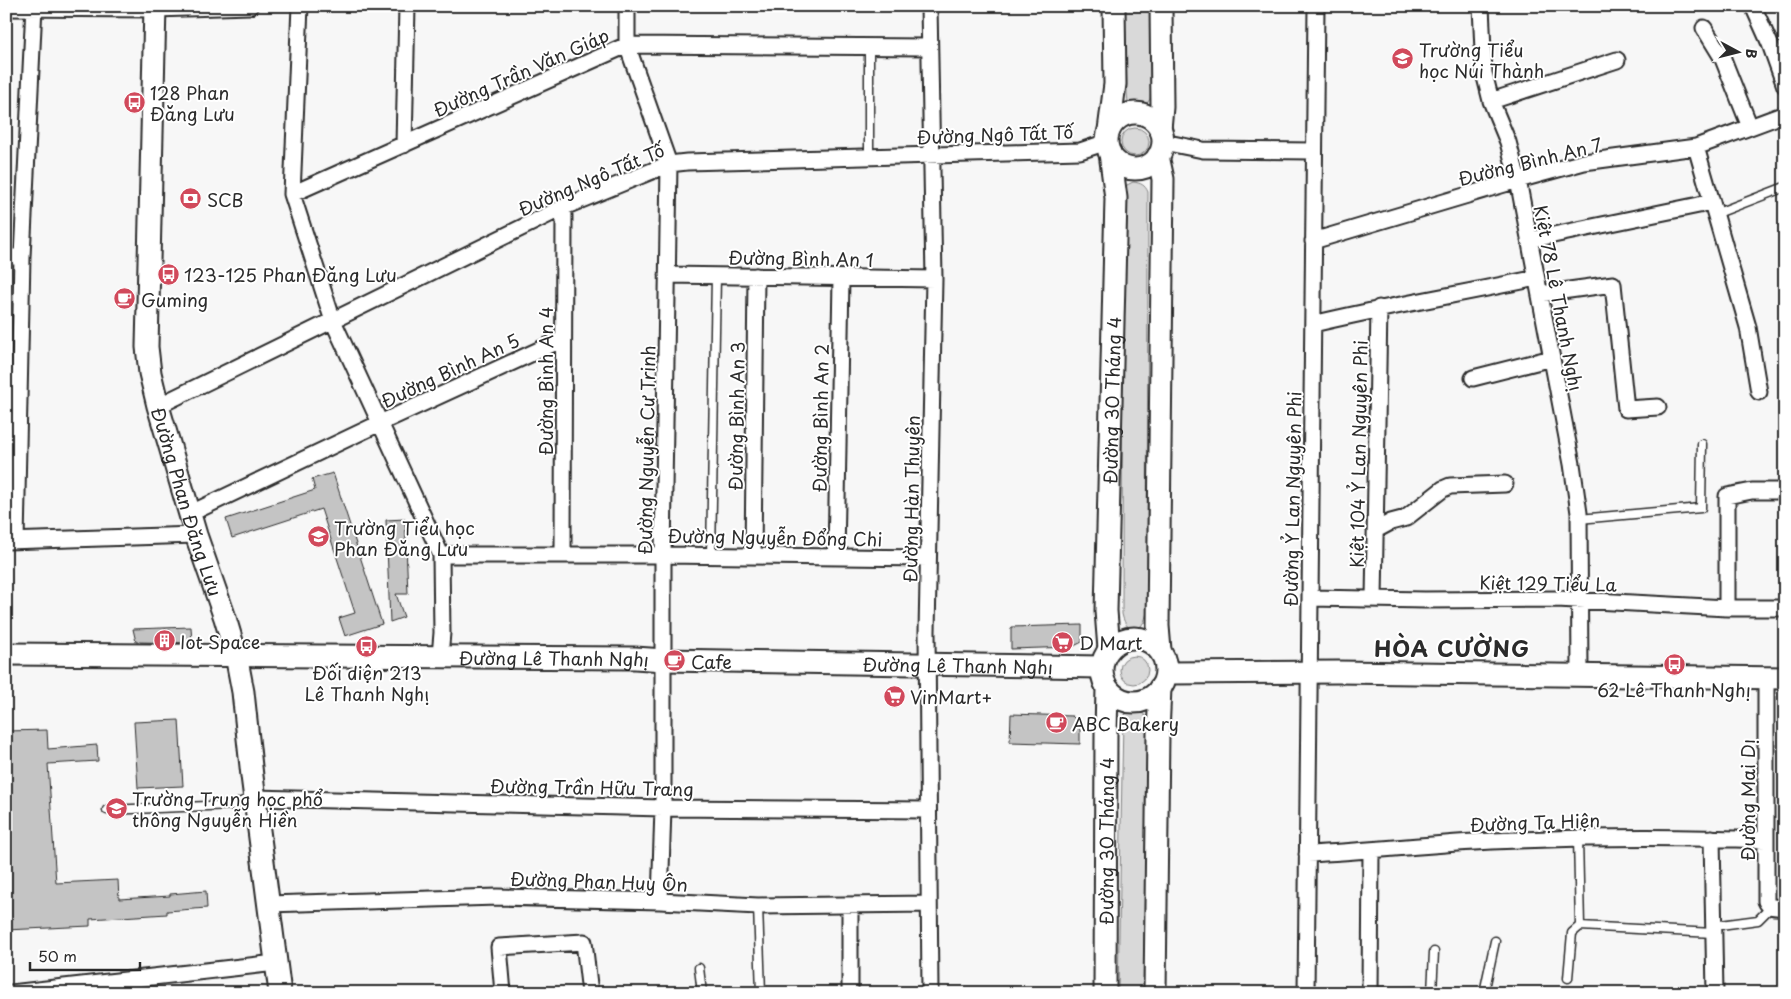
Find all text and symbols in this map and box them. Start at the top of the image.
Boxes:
street label: Đường Trần Văn Giáp [429,21,613,123]
north arrow [1714,28,1764,78]
place label: Trường Tiểu học Núi Thành [1419,36,1544,84]
school or university icon: Trường Tiểu học Núi Thành [1391,47,1415,71]
text: B [1740,48,1762,60]
place label: 128 Phan Đăng Lưu [150,79,235,127]
bus stop icon: 128 Phan Đăng Lưu [122,90,146,114]
street label: Đường Ngô Tất Tố [916,118,1075,150]
street label: Đường Bình An 7 [1455,130,1605,192]
street label: Đường Ngô Tất Tố [514,136,669,222]
place label: SCB [207,186,243,213]
bank icon: SCB [179,187,203,211]
street label: Kiệt 78 Lê Thanh Nghị [1528,203,1590,393]
street label: Đường Bình An 1 [728,243,874,273]
place label: 123-125 Phan Đăng Lưu [184,261,397,288]
bus stop icon: 123-125 Phan Đăng Lưu [156,262,180,286]
place label: Guming [141,286,208,313]
cafe icon: Guming [113,287,137,311]
street label: Đường Bình An 4 [532,306,559,456]
street label: Đường 30 Tháng 4 [1096,316,1127,484]
street label: Đường Bình An 5 [376,326,524,414]
street label: Kiệt 104 Ỷ Lan Nguyên Phi [1343,340,1373,568]
street label: Đường Bình An 3 [721,341,751,491]
street label: Đường Bình An 2 [805,343,835,493]
street label: Đường Nguyễn Cư Trinh [631,345,661,555]
street label: Đường Ỷ Lan Nguyên Phi [1277,391,1307,607]
street label: Đường Phan Đăng Lưu [145,404,230,599]
street label: Đường Hàn Thuyên [896,415,926,583]
place label: Trường Tiểu học Phan Đăng Lưu [334,514,475,562]
street label: Đường Nguyễn Đổng Chi [667,522,883,552]
school or university icon: Trường Tiểu học Phan Đăng Lưu [306,525,330,549]
street label: Kiệt 129 Tiểu La [1479,568,1618,598]
place label: Iot Space [180,628,260,655]
building icon: Iot Space [152,629,176,653]
place label: D Mart [1079,629,1142,656]
supermarket icon: D Mart [1051,630,1075,654]
district label: HÒA CƯỜNG [1374,631,1530,664]
bus stop icon: Đối diện 213 Lê Thanh Nghị [355,635,379,659]
street label: Đường Lê Thanh Nghị [459,643,650,672]
place label: Cafe [691,648,732,675]
cafe icon: Cafe [663,649,687,673]
street label: Đường Lê Thanh Nghị [862,650,1053,680]
bus stop icon: 62 Lê Thanh Nghị [1662,652,1686,676]
place label: Đối diện 213 Lê Thanh Nghị [305,659,429,707]
place label: 62 Lê Thanh Nghị [1597,676,1751,703]
place label: VinMart+ [910,683,993,710]
supermarket icon: VinMart+ [882,684,906,708]
place label: ABC Bakery [1072,710,1179,737]
cafe icon: ABC Bakery [1044,711,1068,735]
street label: Đường Mai Dị [1734,739,1761,861]
street label: Đường 30 Tháng 4 [1092,757,1119,925]
street label: Đường Trần Hữu Trang [490,772,694,802]
place label: Trường Trung học phổ thông Nguyễn Hiền [132,785,323,833]
school or university icon: Trường Trung học phổ thông Nguyễn Hiền [104,796,128,820]
street label: Đường Tạ Hiện [1469,806,1601,838]
street label: Đường Phan Huy Ôn [510,864,688,898]
scale bar [30,939,140,971]
text: 50 m [38,944,77,967]

